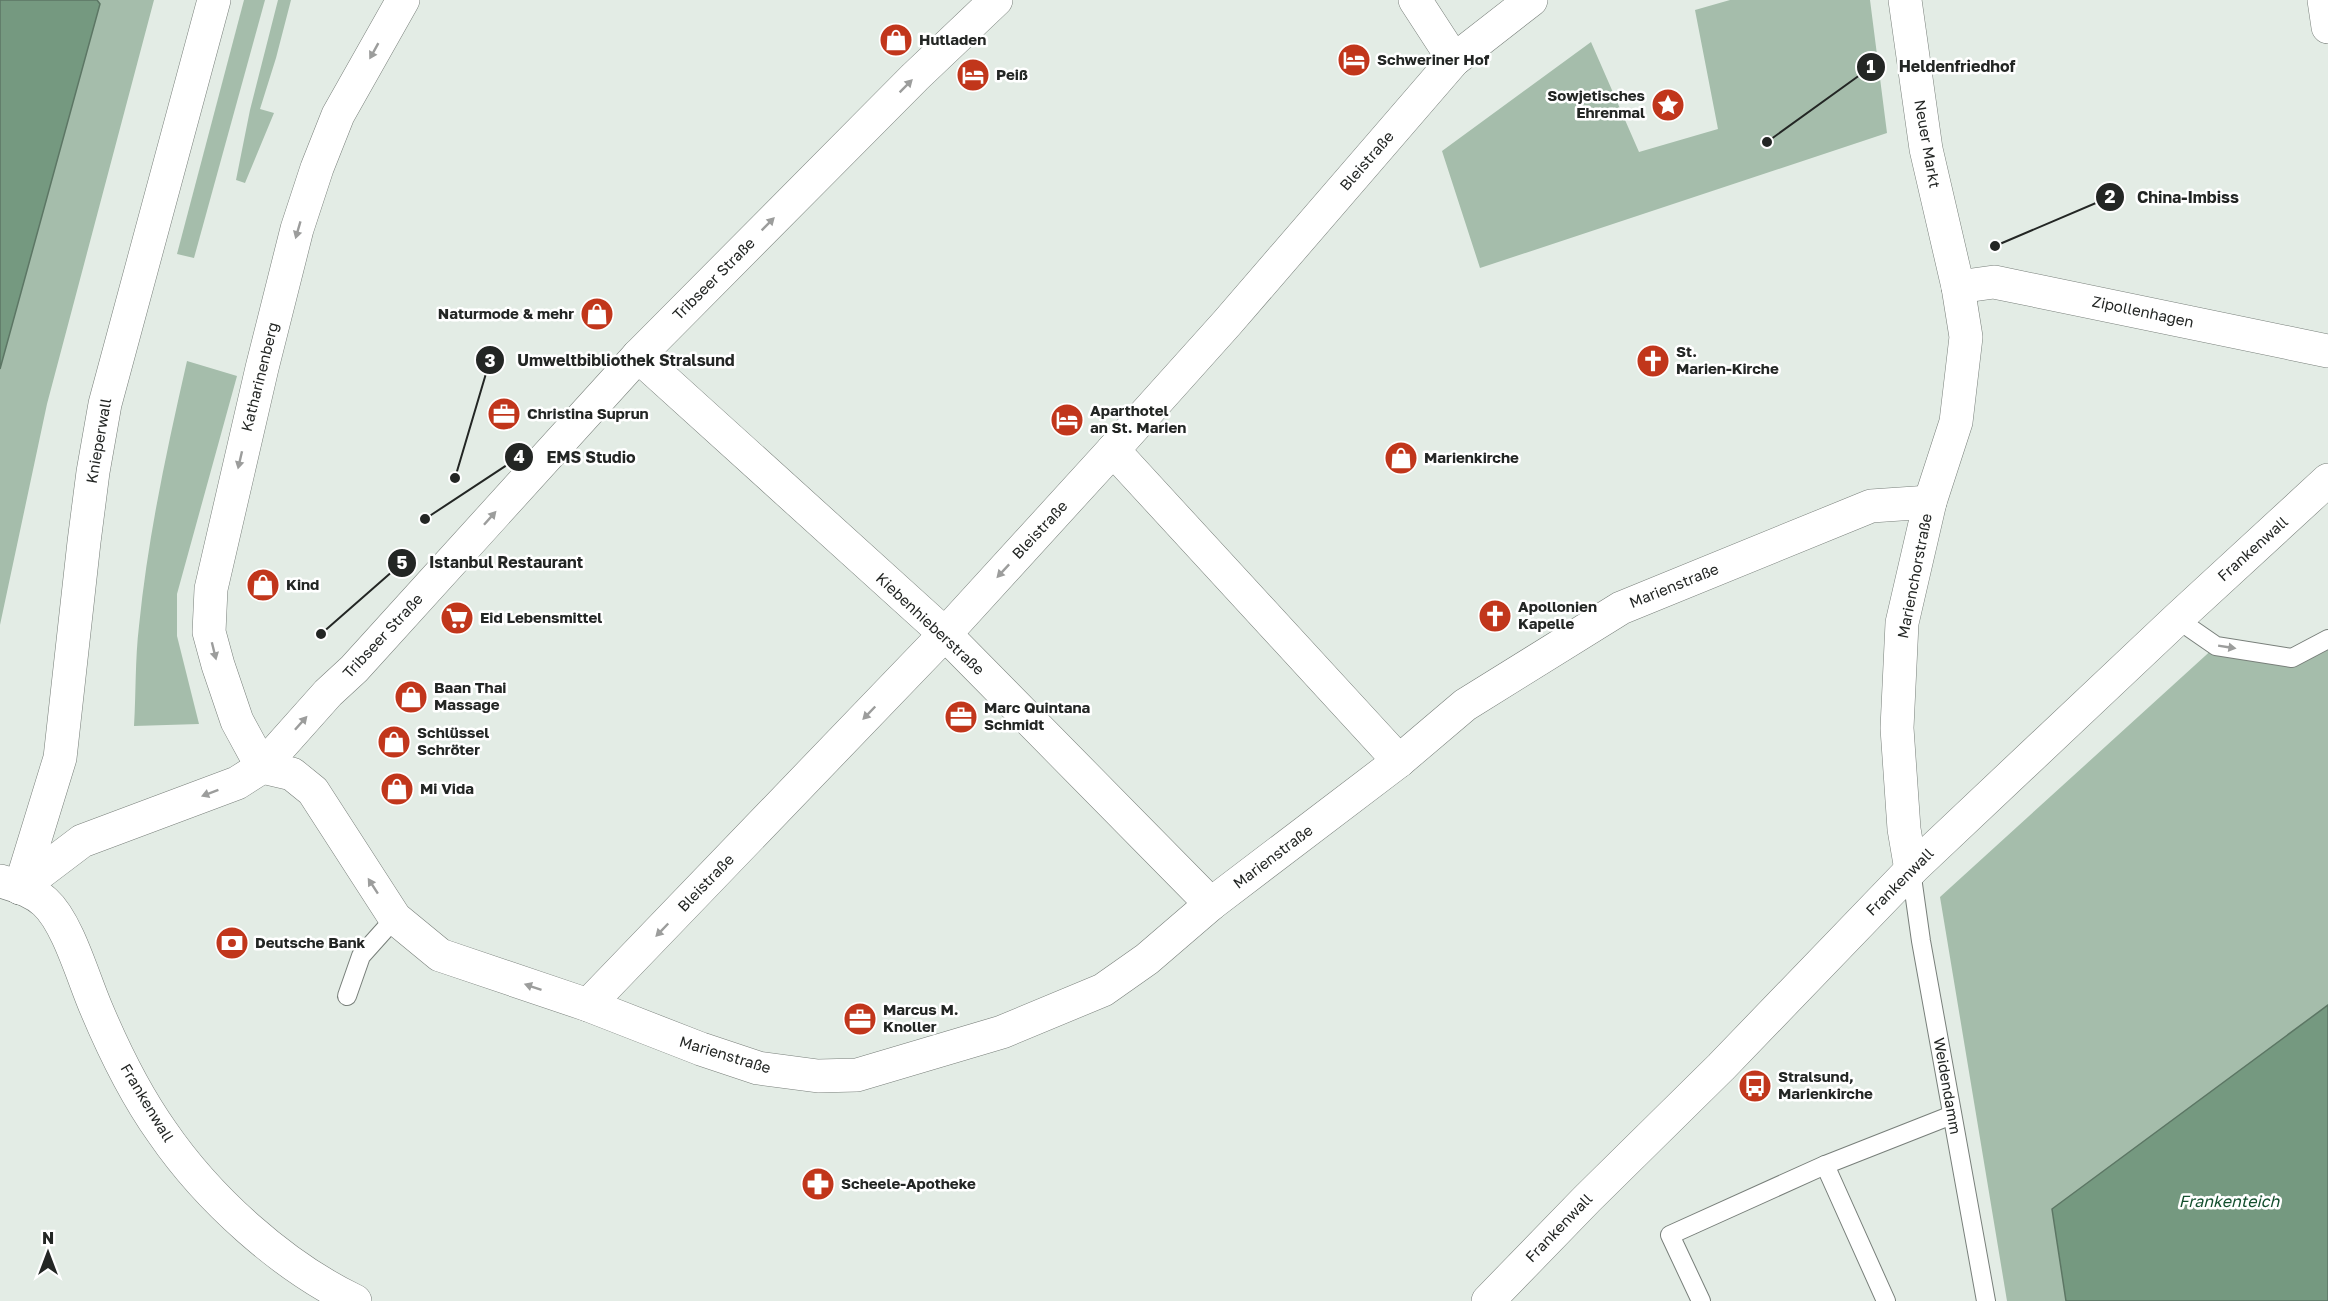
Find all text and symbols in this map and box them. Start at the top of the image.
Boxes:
shop icon: Hutladen [878,22,914,58]
place label: Hutladen [919,30,986,48]
hotel icon: Schweriner Hof [1336,42,1372,78]
one-way arrow [369,43,379,60]
place label: Schweriner Hof [1377,50,1490,68]
callout: Heldenfriedhof [1856,50,2027,84]
text: 1 [1866,55,1876,77]
text: Heldenfriedhof [1899,56,2015,76]
hotel icon: Peiß [955,57,991,93]
place label: Peiß [996,65,1028,83]
one-way arrow [899,78,913,93]
place label: Sowjetisches Ehrenmal [1547,86,1645,121]
place icon: Sowjetisches Ehrenmal [1650,87,1686,123]
street label: Neuer Markt [1911,98,1945,189]
street label: Bleistraße [1336,127,1397,194]
callout: China-Imbiss [2095,180,2251,214]
text: 2 [2105,185,2116,207]
text: China-Imbiss [2137,187,2239,207]
one-way arrow [761,217,776,231]
one-way arrow [292,220,302,239]
street label: Tribseer Straße [668,233,758,323]
street label: Zipollenhagen [2091,291,2196,331]
shop icon: Naturmode & mehr [579,296,615,332]
place label: Naturmode & mehr [438,304,574,322]
street label: Katharinenberg [237,320,281,433]
place label: St. Marien-Kirche [1676,342,1779,377]
callout: Umweltbibliothek Stralsund [475,343,746,377]
church icon: St. Marien-Kirche [1635,343,1671,379]
text: 3 [485,349,496,371]
text: Umweltbibliothek Stralsund [517,350,735,370]
office icon: Christina Suprun [486,396,522,432]
street label: Knieperwall [82,397,114,485]
place label: Aparthotel an St. Marien [1090,401,1186,436]
hotel icon: Aparthotel an St. Marien [1049,402,1085,438]
place label: Christina Suprun [527,404,649,422]
callout: EMS Studio [504,440,647,474]
shop icon: Marienkirche [1383,440,1419,476]
text: 4 [513,445,525,467]
text: EMS Studio [546,447,636,467]
place label: Marienkirche [1424,448,1519,466]
one-way arrow [235,450,245,469]
street label: Bleistraße [1008,496,1071,562]
one-way arrow [483,511,497,526]
street label: Marienchorstraße [1893,511,1935,640]
street label: Frankenwall [2214,512,2291,584]
callout: Istanbul Restaurant [387,546,595,580]
text: 5 [397,551,408,573]
text: Istanbul Restaurant [429,552,583,572]
street label: Marienstraße [1626,559,1721,611]
one-way arrow [997,563,1010,578]
shop icon: Kind [245,567,281,603]
street label: Kiebenhieberstraße [873,568,989,678]
place label: Kind [286,575,319,593]
street label: Tribseer Straße [339,589,426,681]
place label: Apollonien Kapelle [1518,597,1597,632]
church icon: Apollonien Kapelle [1477,598,1513,634]
supermarket icon: Eid Lebensmittel [439,600,475,636]
place label: Eid Lebensmittel [480,608,602,626]
one-way arrow [210,642,219,660]
one-way arrow [2217,643,2236,652]
place label: Baan Thai Massage [434,678,506,713]
shop icon: Baan Thai Massage [393,679,429,715]
place label: Marc Quintana Schmidt [984,698,1090,733]
office icon: Marc Quintana Schmidt [943,699,979,735]
one-way arrow [863,706,877,720]
one-way arrow [294,716,307,731]
place label: Schlüssel Schröter [417,723,489,758]
shop icon: Schlüssel Schröter [376,724,412,760]
shop icon: Mi Vida [379,771,415,807]
place label: Mi Vida [420,779,474,797]
one-way arrow [201,789,219,798]
street label: Marienstraße [1229,820,1316,892]
street label: Frankenwall [1862,844,1937,919]
street label: Bleistraße [673,850,737,915]
one-way arrow [368,877,379,894]
one-way arrow [655,922,669,936]
bank icon: Deutsche Bank [214,925,250,961]
place label: Deutsche Bank [255,933,366,951]
one-way arrow [523,981,541,991]
place label: Marcus M. Knoller [883,1000,959,1035]
office icon: Marcus M. Knoller [842,1001,878,1037]
street label: Marienstraße [677,1032,773,1077]
street label: Weidendamm [1931,1036,1965,1136]
street label: Frankenwall [117,1060,178,1145]
place label: Stralsund, Marienkirche [1778,1067,1873,1102]
bus stop icon: Stralsund, Marienkirche [1737,1068,1773,1104]
pharmacy icon: Scheele-Apotheke [800,1166,836,1202]
place label: Scheele-Apotheke [841,1174,976,1192]
street label: Frankenwall [1521,1189,1596,1265]
water label: Frankenteich [2179,1191,2280,1211]
north arrow [18,1223,78,1283]
text: N [42,1228,54,1248]

